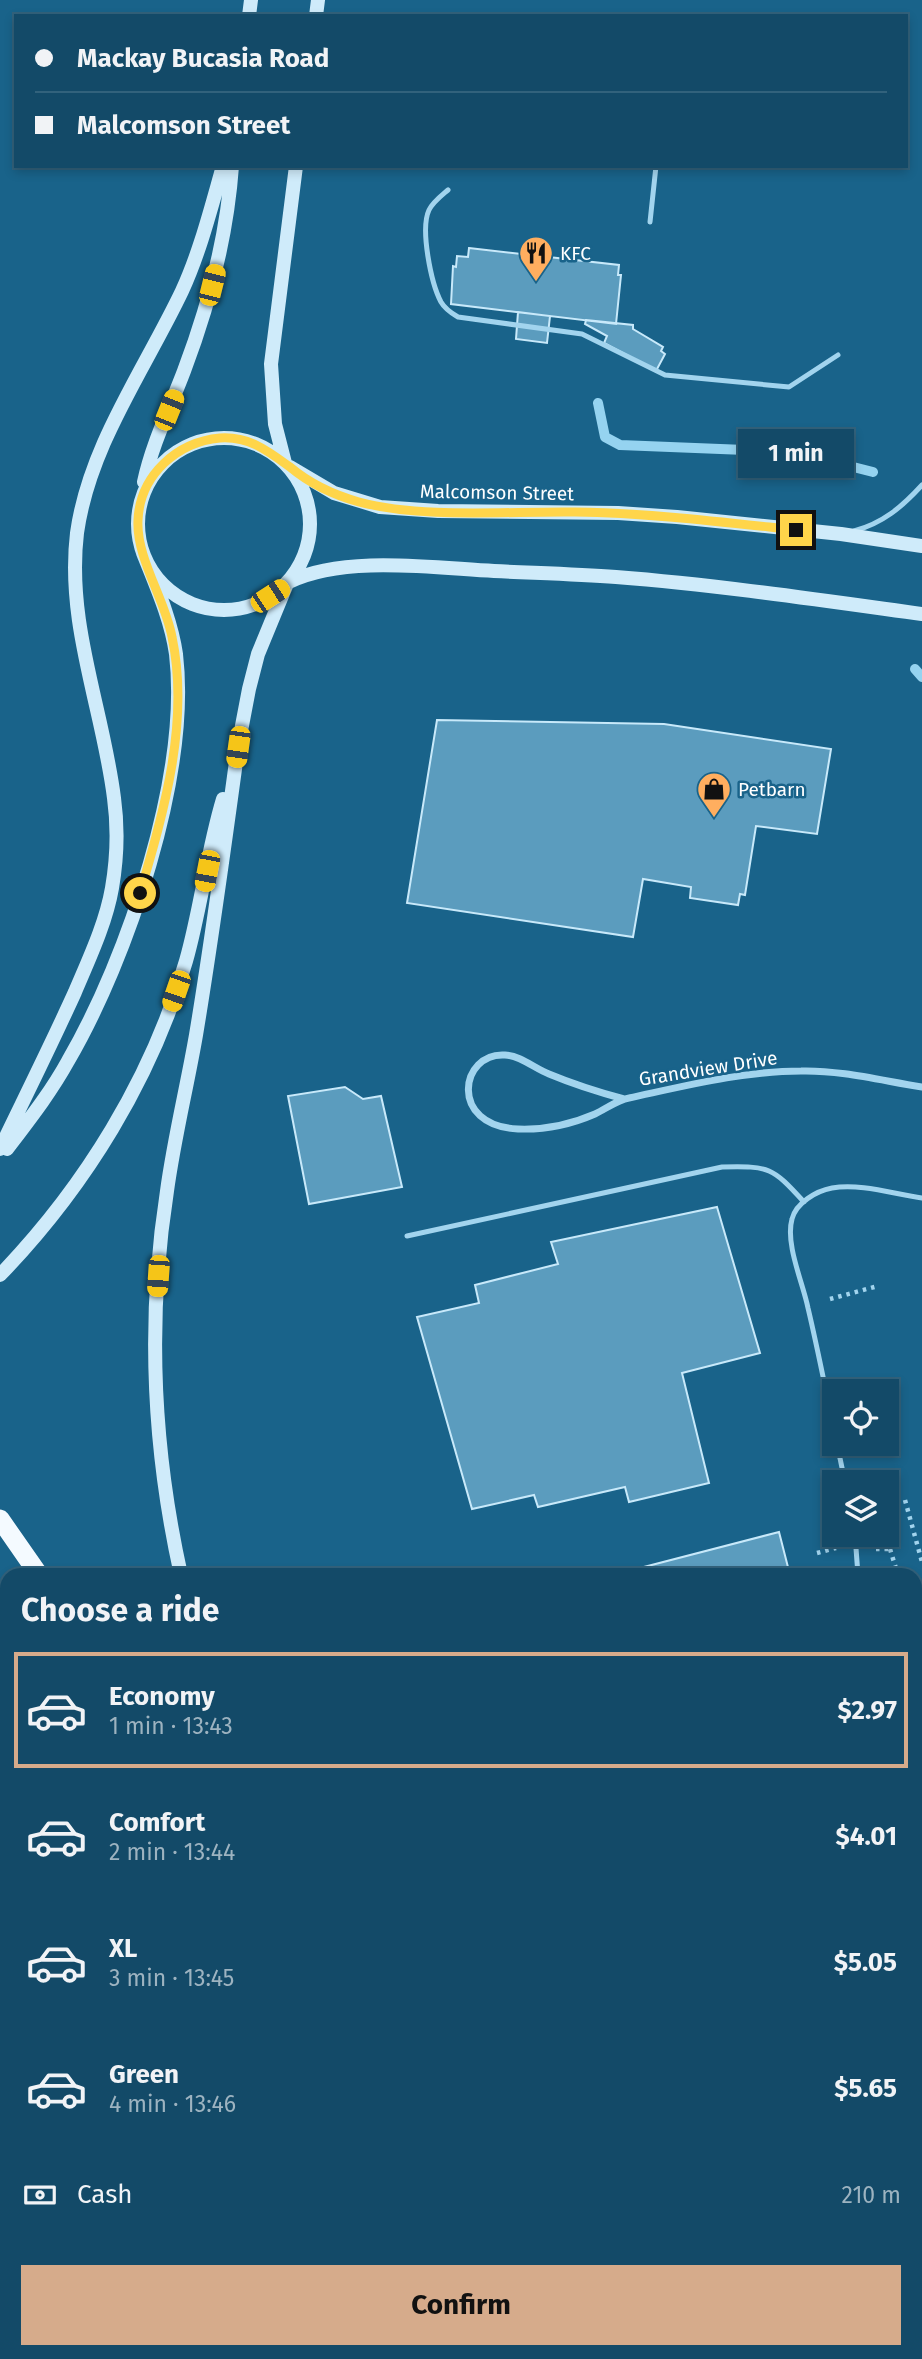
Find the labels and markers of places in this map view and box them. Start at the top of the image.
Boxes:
restaurant icon: KFC [517,234,555,283]
place label: KFC [560,242,591,265]
shop icon: Petbarn [695,770,733,819]
place label: Petbarn [738,778,806,801]

